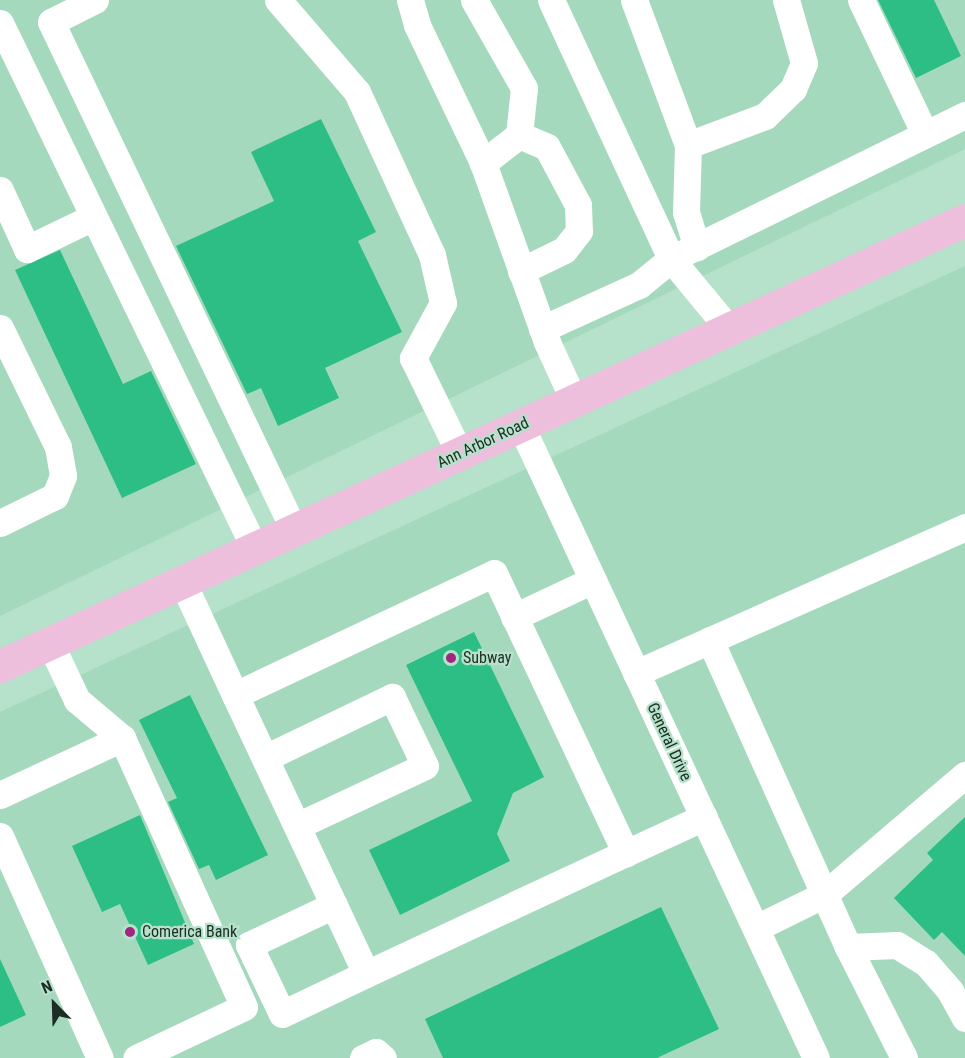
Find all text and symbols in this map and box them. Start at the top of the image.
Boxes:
street label: Ann Arbor Road [434,413,532,473]
place label: Subway [463,648,512,668]
marker: Subway [444,651,458,665]
street label: General Drive [643,700,695,784]
place label: Comerica Bank [142,922,237,942]
marker: Comerica Bank [123,925,137,939]
north arrow [24,974,84,1034]
text: N [39,976,55,998]

